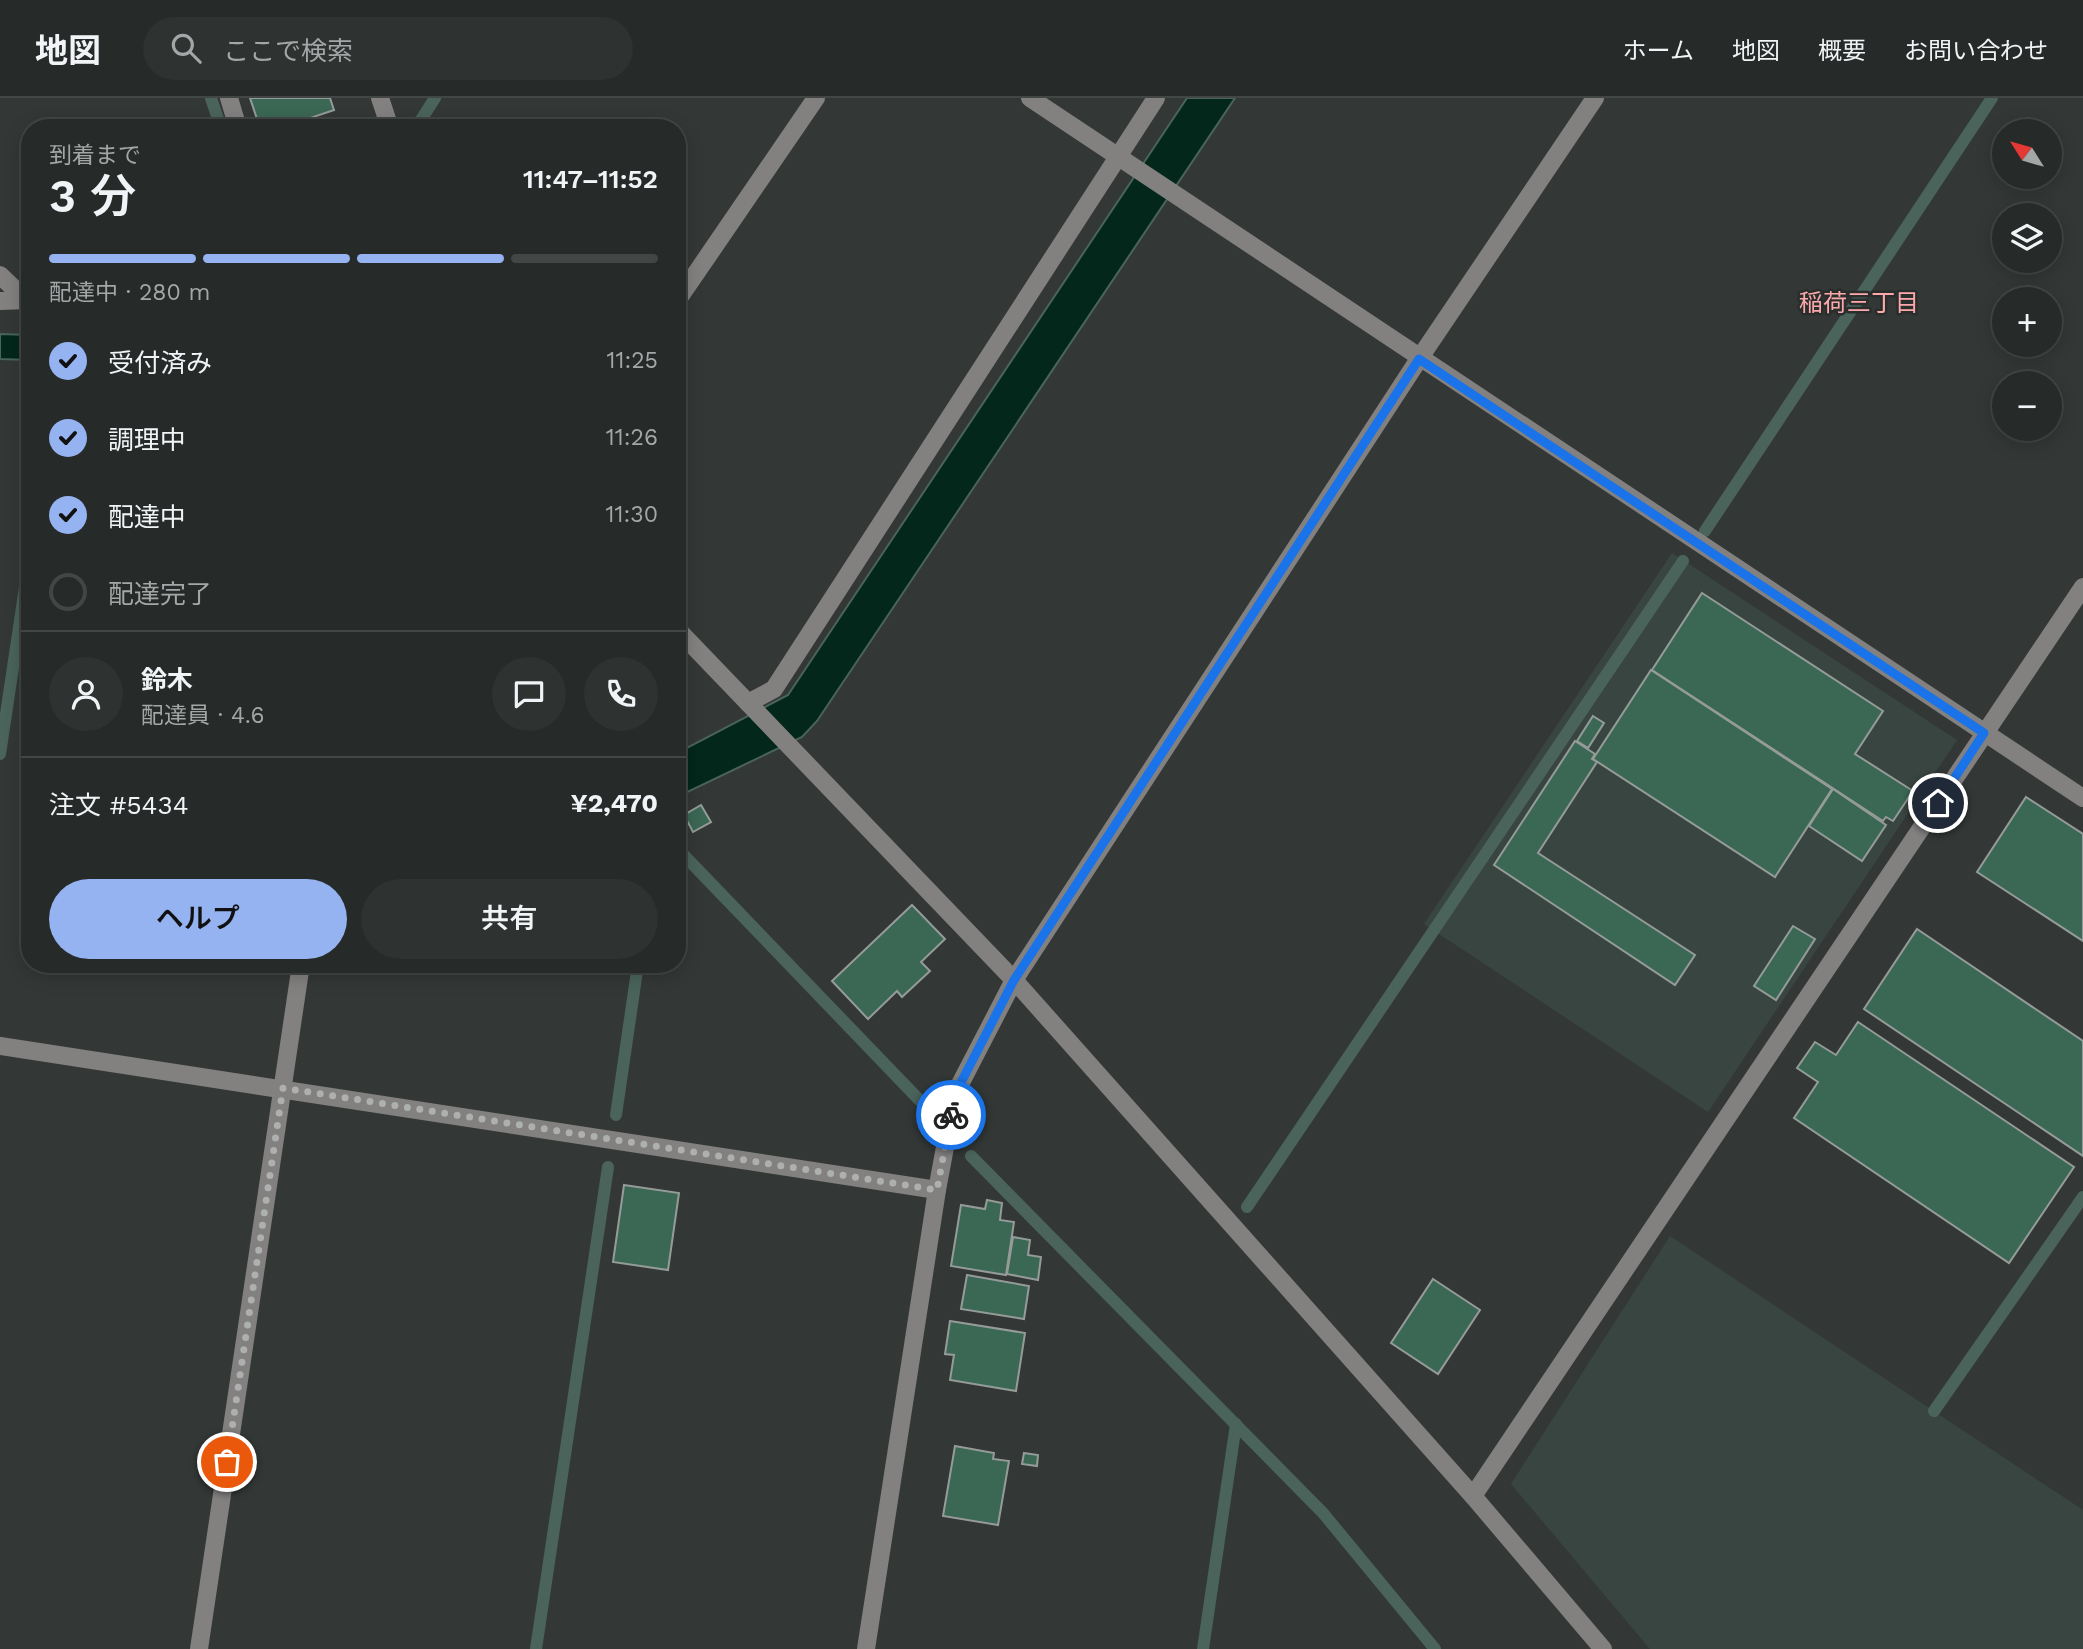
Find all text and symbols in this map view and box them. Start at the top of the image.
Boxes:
search box [143,17,633,80]
icon: search [167,29,205,67]
text: 地図 [35,31,101,70]
text: ここで検索 [223,36,353,66]
text: ホーム [1623,37,1694,65]
text: 地図 [1732,37,1780,65]
text: 概要 [1818,37,1866,65]
text: お問い合わせ [1904,37,2048,65]
north arrow [1992,119,2062,189]
map controls [1992,119,2062,441]
text: 到着まで [49,142,141,169]
text: 11:47–11:52 [523,164,658,194]
text: 3 分 [49,169,136,223]
button: layers [1992,203,2062,273]
text: 配達中 · 280 m [49,279,211,306]
button: + [1992,287,2062,357]
district label: 稲荷三丁目 [1799,289,1919,317]
icon: check [49,342,87,380]
text: 11:25 [606,347,658,374]
text: 受付済み [108,348,212,378]
button: − [1992,371,2062,441]
icon: check [49,419,87,457]
text: 11:26 [606,424,658,451]
text: 調理中 [108,425,186,455]
icon: check [49,496,87,534]
text: 11:30 [606,501,658,528]
text: 配達中 [108,502,186,532]
text: 配達完了 [108,579,212,609]
button: person [49,657,123,731]
button: chat [492,657,566,731]
button: phone [584,657,658,731]
text: 鈴木 [141,665,193,695]
text: 配達員 · 4.6 [141,702,264,729]
pin [1908,773,1968,833]
icon: home [1919,784,1957,822]
text: ¥2,470 [570,788,658,818]
text: 注文 #5434 [49,790,189,820]
button: ヘルプ [49,879,347,959]
button: 共有 [361,879,658,959]
courier [916,1080,986,1150]
icon: bike [932,1096,970,1134]
pin [197,1432,257,1492]
icon: bag [208,1443,246,1481]

